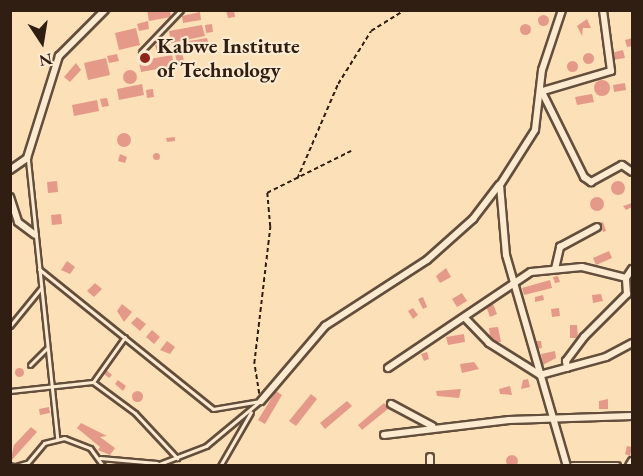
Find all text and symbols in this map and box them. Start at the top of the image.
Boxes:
north arrow [12,12,72,72]
place label: Kabwe Institute of Technology [157,33,300,83]
text: N [37,48,54,72]
marker: Kabwe Institute of Technology [138,51,152,65]

